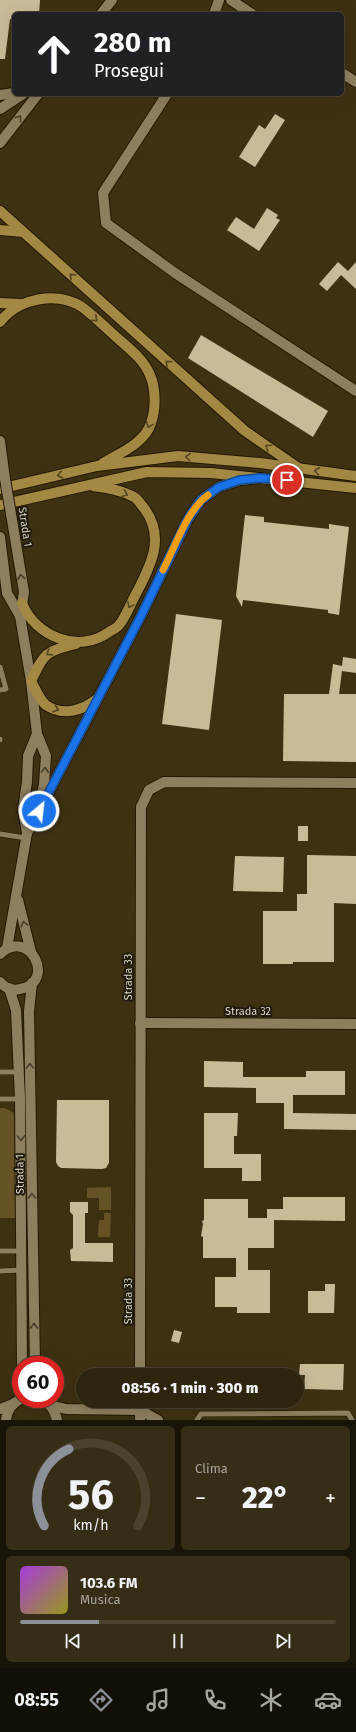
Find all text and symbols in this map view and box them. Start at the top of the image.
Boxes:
text: 280 m [94,26,171,59]
icon: ahead [28,28,80,80]
text: Prosegui [94,60,164,82]
one-way arrow [14,116,21,123]
one-way arrow [69,274,76,281]
one-way arrow [91,314,98,321]
one-way arrow [166,361,173,368]
one-way arrow [146,421,154,428]
one-way arrow [265,445,272,452]
one-way arrow [185,453,191,462]
pin [270,463,304,497]
one-way arrow [314,467,320,476]
icon: arrive [276,469,298,491]
one-way arrow [57,470,63,478]
one-way arrow [121,489,128,497]
street label: Strada 1 [15,506,35,548]
one-way arrow [18,574,26,581]
one-way arrow [127,601,134,608]
one-way arrow [47,649,54,656]
one-way arrow [52,704,59,713]
one-way arrow [41,767,49,773]
position arrow [18,790,60,832]
one-way arrow [20,921,28,927]
street label: Strada 33 [122,954,135,1000]
street label: Strada 32 [225,1005,271,1018]
one-way arrow [26,1063,34,1069]
one-way arrow [17,1135,25,1141]
street label: Strada 1 [13,1154,27,1194]
one-way arrow [28,1193,36,1199]
street label: Strada 33 [122,1278,135,1324]
one-way arrow [30,1323,38,1329]
speed limit sign: 60 [12,1356,64,1408]
text: 08:56 · 1 min · 300 m [122,1379,258,1397]
text: Clima [195,1461,228,1476]
text: 56 [68,1470,113,1520]
text: 22° [242,1480,289,1516]
text: − [195,1485,206,1512]
text: + [325,1485,336,1512]
text: km/h [73,1517,108,1534]
text: 103.6 FM [80,1574,138,1592]
text: Musica [80,1592,121,1607]
icon: previous [62,1630,84,1652]
icon: pause [167,1630,189,1652]
icon: next [272,1630,294,1652]
icon: directions [87,1686,115,1714]
icon: music [144,1686,172,1714]
icon: phone [201,1686,229,1714]
icon: climate [257,1686,285,1714]
icon: car [314,1686,342,1714]
text: 08:55 [14,1689,59,1711]

